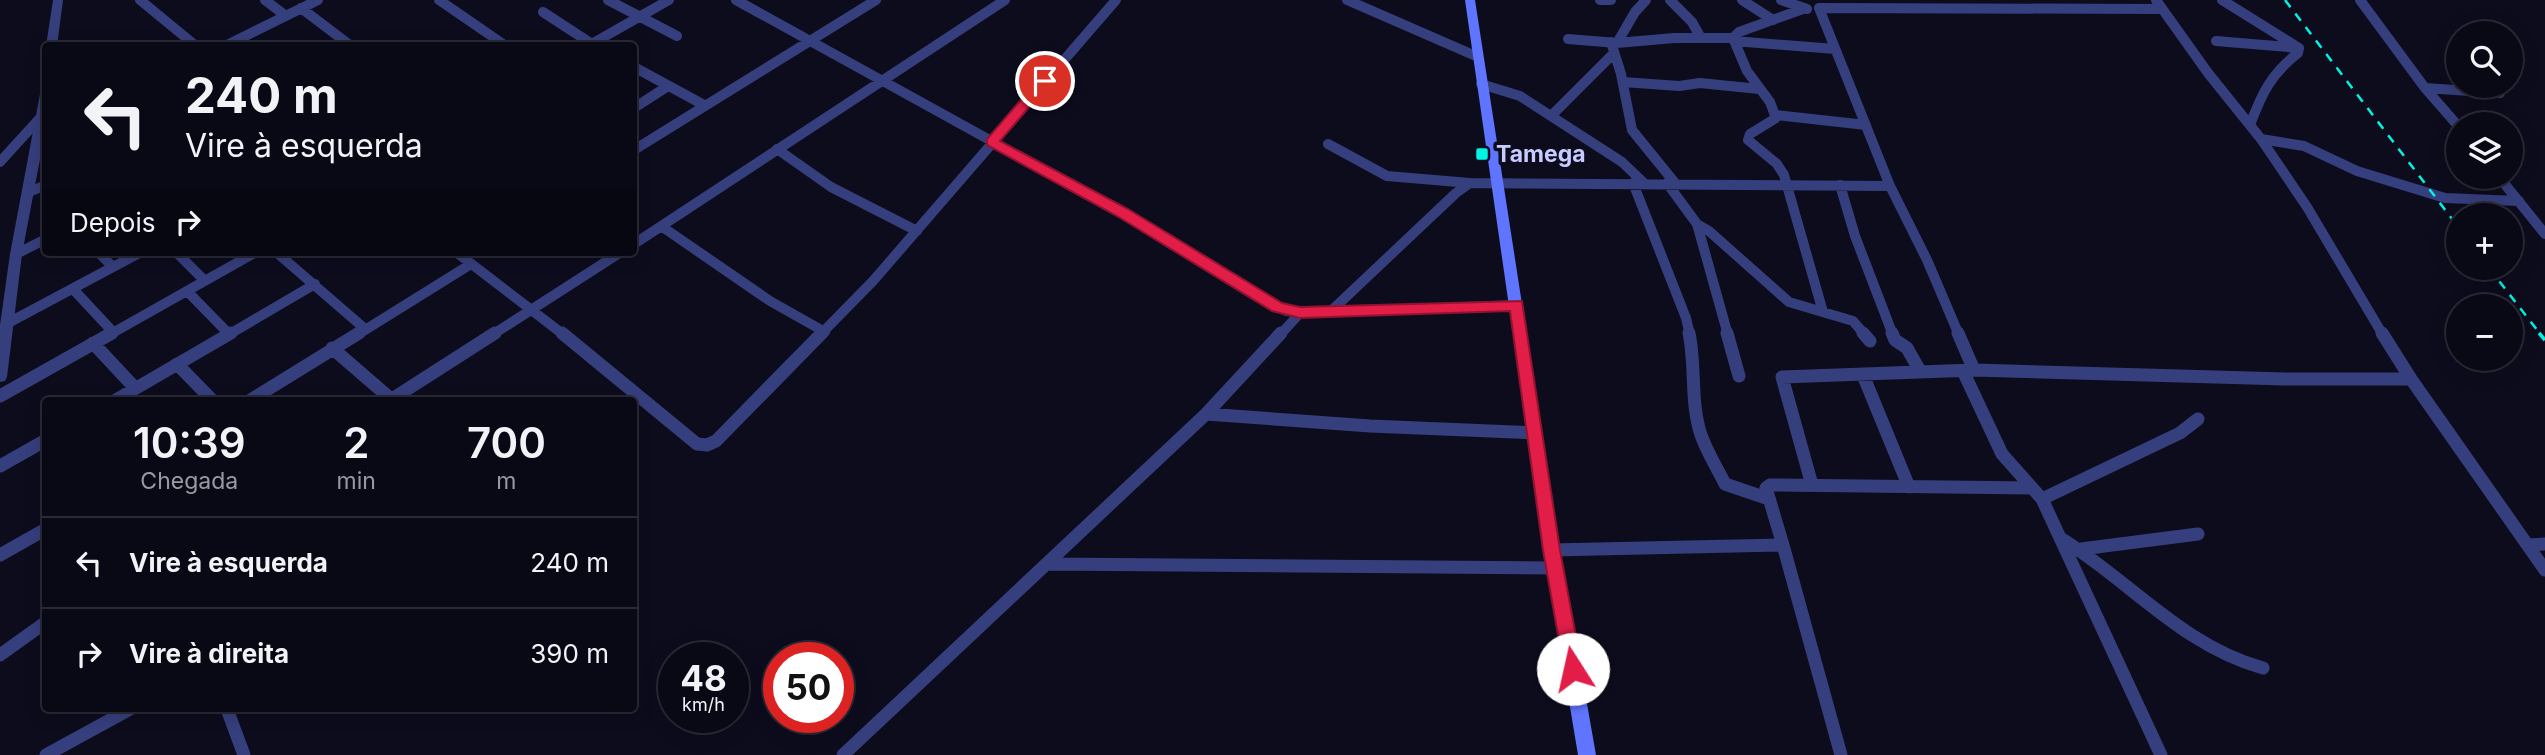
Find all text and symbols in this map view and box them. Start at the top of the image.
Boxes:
map controls [2446,21,2523,371]
button: search [2446,21,2523,98]
pin [1015,51,1075,111]
icon: arrive [1026,62,1064,100]
text: 240 m [185,66,338,125]
icon: left [70,70,161,161]
button: layers [2446,112,2523,189]
text: Vire à esquerda [185,126,423,165]
place label: Tamega [1496,140,1586,168]
marker: Tamega [1474,146,1490,162]
icon: right [169,203,207,241]
button: + [2446,203,2523,280]
text: Depois [70,207,155,238]
button: − [2446,294,2523,371]
text: 10:39 [133,417,246,468]
text: 2 [343,417,369,468]
text: 700 [467,417,546,468]
text: Chegada [140,467,238,495]
text: min [337,467,376,495]
text: m [496,467,517,495]
icon: left [70,544,108,582]
text: Vire à esquerda [129,547,328,578]
text: 240 m [530,547,609,578]
position arrow [1536,632,1610,706]
icon: right [70,635,108,673]
text: Vire à direita [129,638,289,669]
text: 390 m [530,638,609,669]
speed limit sign: 50 [763,642,854,733]
text: 48 [680,657,727,699]
text: km/h [682,694,725,715]

